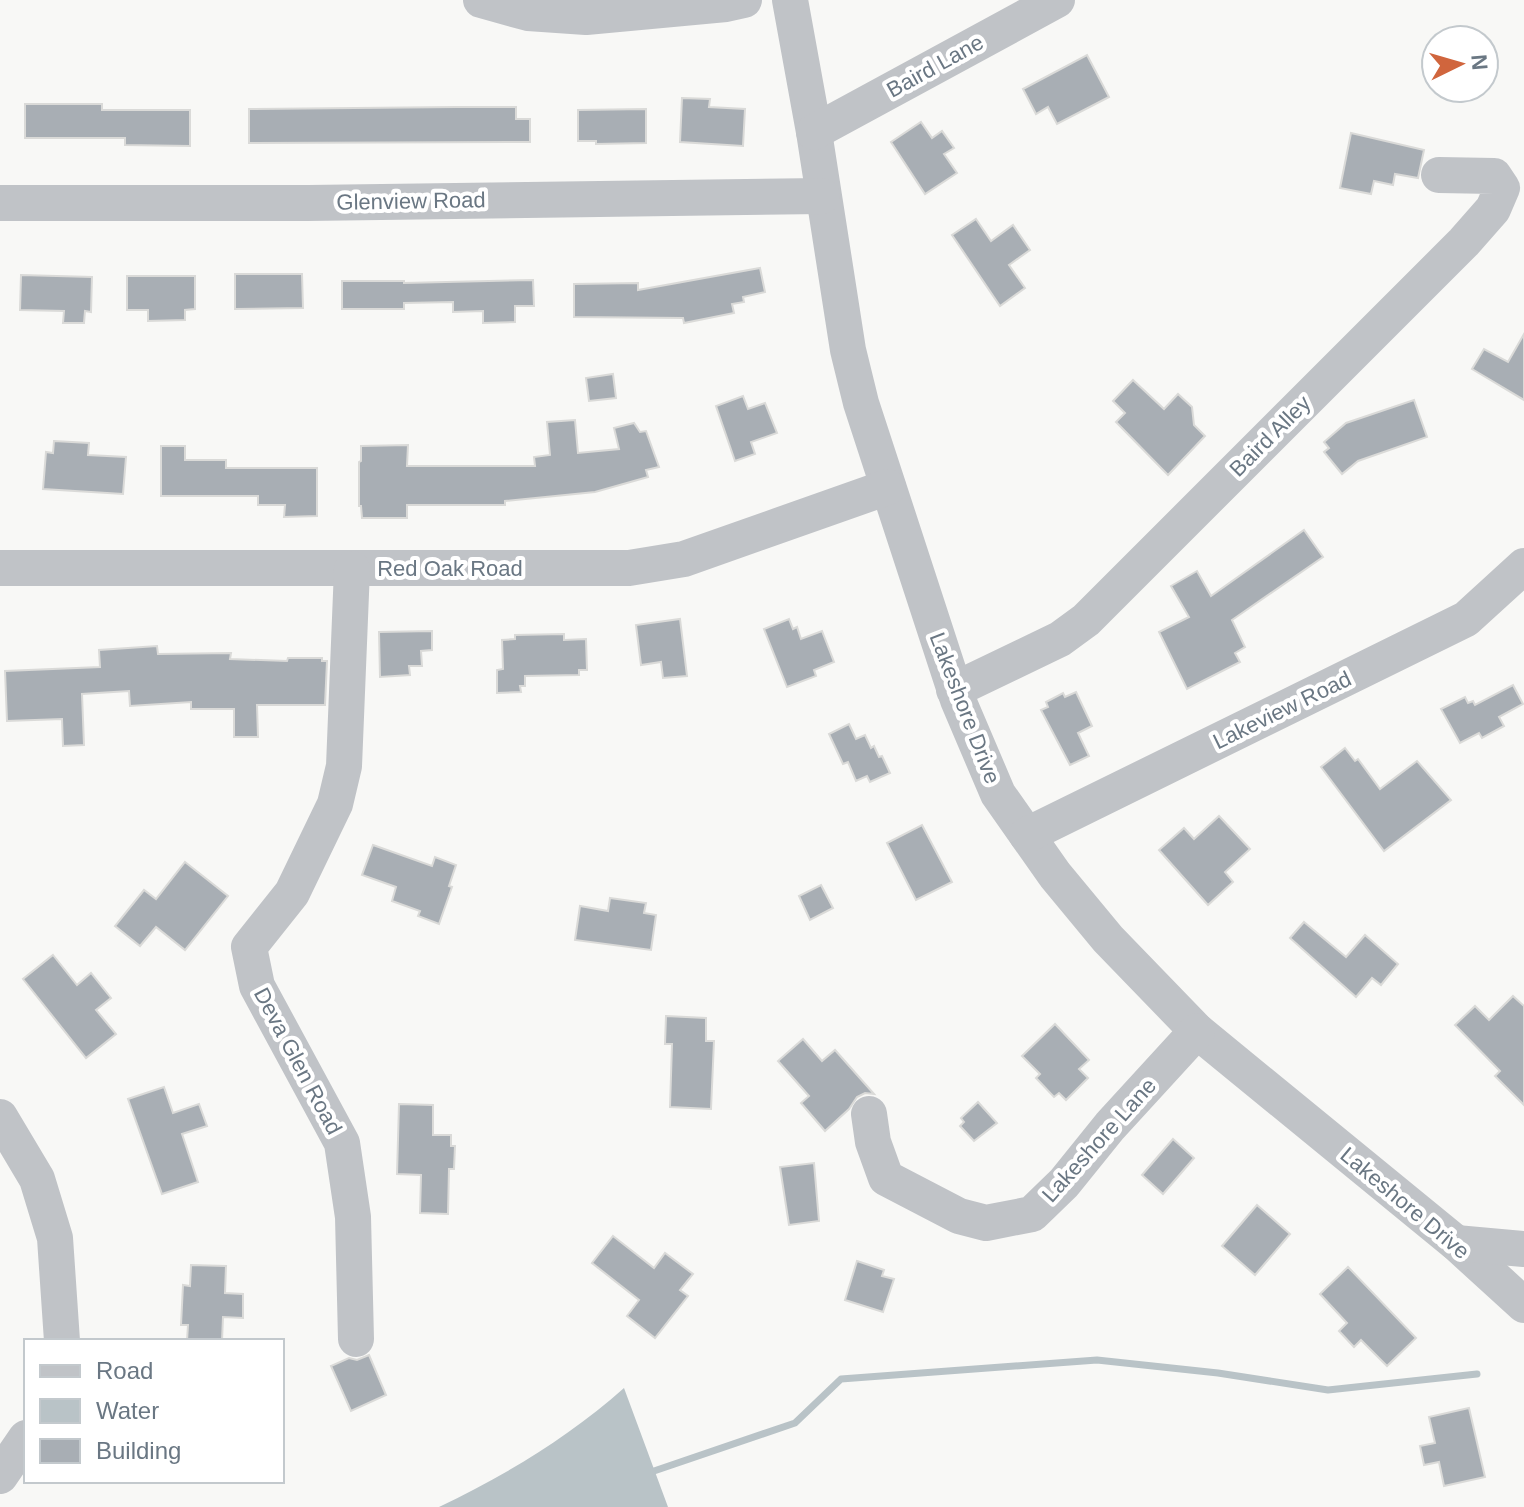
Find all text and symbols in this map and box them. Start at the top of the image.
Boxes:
north arrow [1420,24,1500,104]
street label: Baird Lane [882,29,988,103]
text: N [1466,53,1493,71]
street label: Glenview Road [336,187,486,215]
street label: Baird Alley [1224,390,1316,482]
street label: Red Oak Road [377,556,523,581]
street label: Lakeshore Drive [925,629,1005,787]
street label: Lakeview Road [1209,666,1355,754]
street label: Deva Glen Road [249,983,347,1139]
street label: Lakeshore Lane [1037,1073,1161,1207]
street label: Lakeshore Drive [1336,1142,1474,1264]
legend [24,1339,284,1483]
text: Road [96,1357,153,1384]
text: Water [96,1397,159,1424]
text: Building [96,1437,181,1464]

